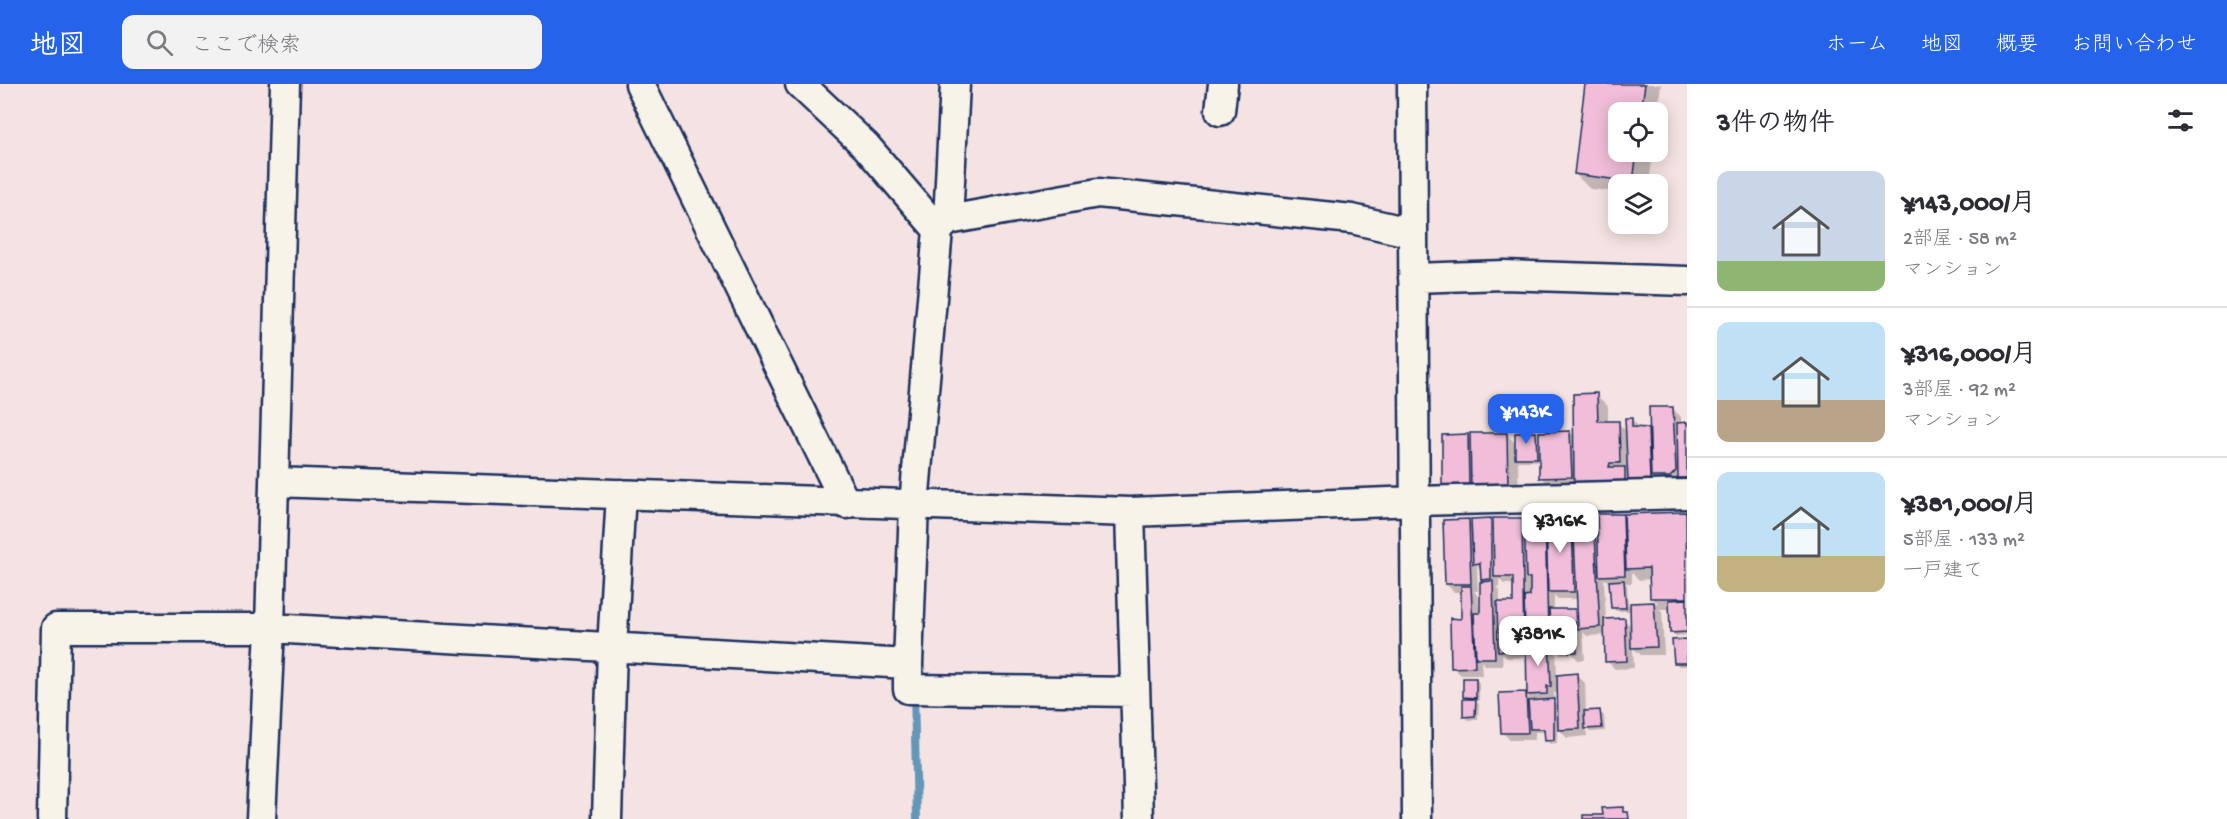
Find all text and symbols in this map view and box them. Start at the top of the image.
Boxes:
search box [122,15,542,69]
icon: search [143,26,176,59]
text: 地図 [30,31,86,64]
text: ここで検索 [191,34,301,60]
text: ホーム [1826,34,1888,59]
text: 地図 [1921,34,1963,59]
text: 概要 [1996,34,2038,59]
text: お問い合わせ [2071,34,2197,59]
map controls [1608,102,1668,234]
button: locate [1608,102,1668,162]
icon: filters [2164,104,2197,137]
text: 3件の物件 [1717,110,1835,141]
button: layers [1608,174,1668,234]
text: ¥143,000/月 [1903,190,2036,221]
icon: home [1765,195,1837,267]
text: 2部屋 · 58 m² [1903,229,2017,252]
text: マンション [1903,260,2002,283]
text: ¥316,000/月 [1903,341,2037,372]
icon: home [1765,346,1837,418]
text: 3部屋 · 92 m² [1903,380,2016,403]
pin: ¥143K [1484,394,1568,445]
text: ¥143K [1502,402,1550,425]
text: マンション [1903,411,2002,434]
text: ¥381,000/月 [1903,491,2038,522]
icon: home [1765,496,1837,568]
pin: ¥316K [1518,503,1602,554]
text: ¥316K [1536,511,1584,534]
text: 5部屋 · 133 m² [1903,530,2025,553]
text: 一戸建て [1903,561,1983,584]
pin: ¥381K [1496,616,1580,667]
text: ¥381K [1513,624,1563,647]

